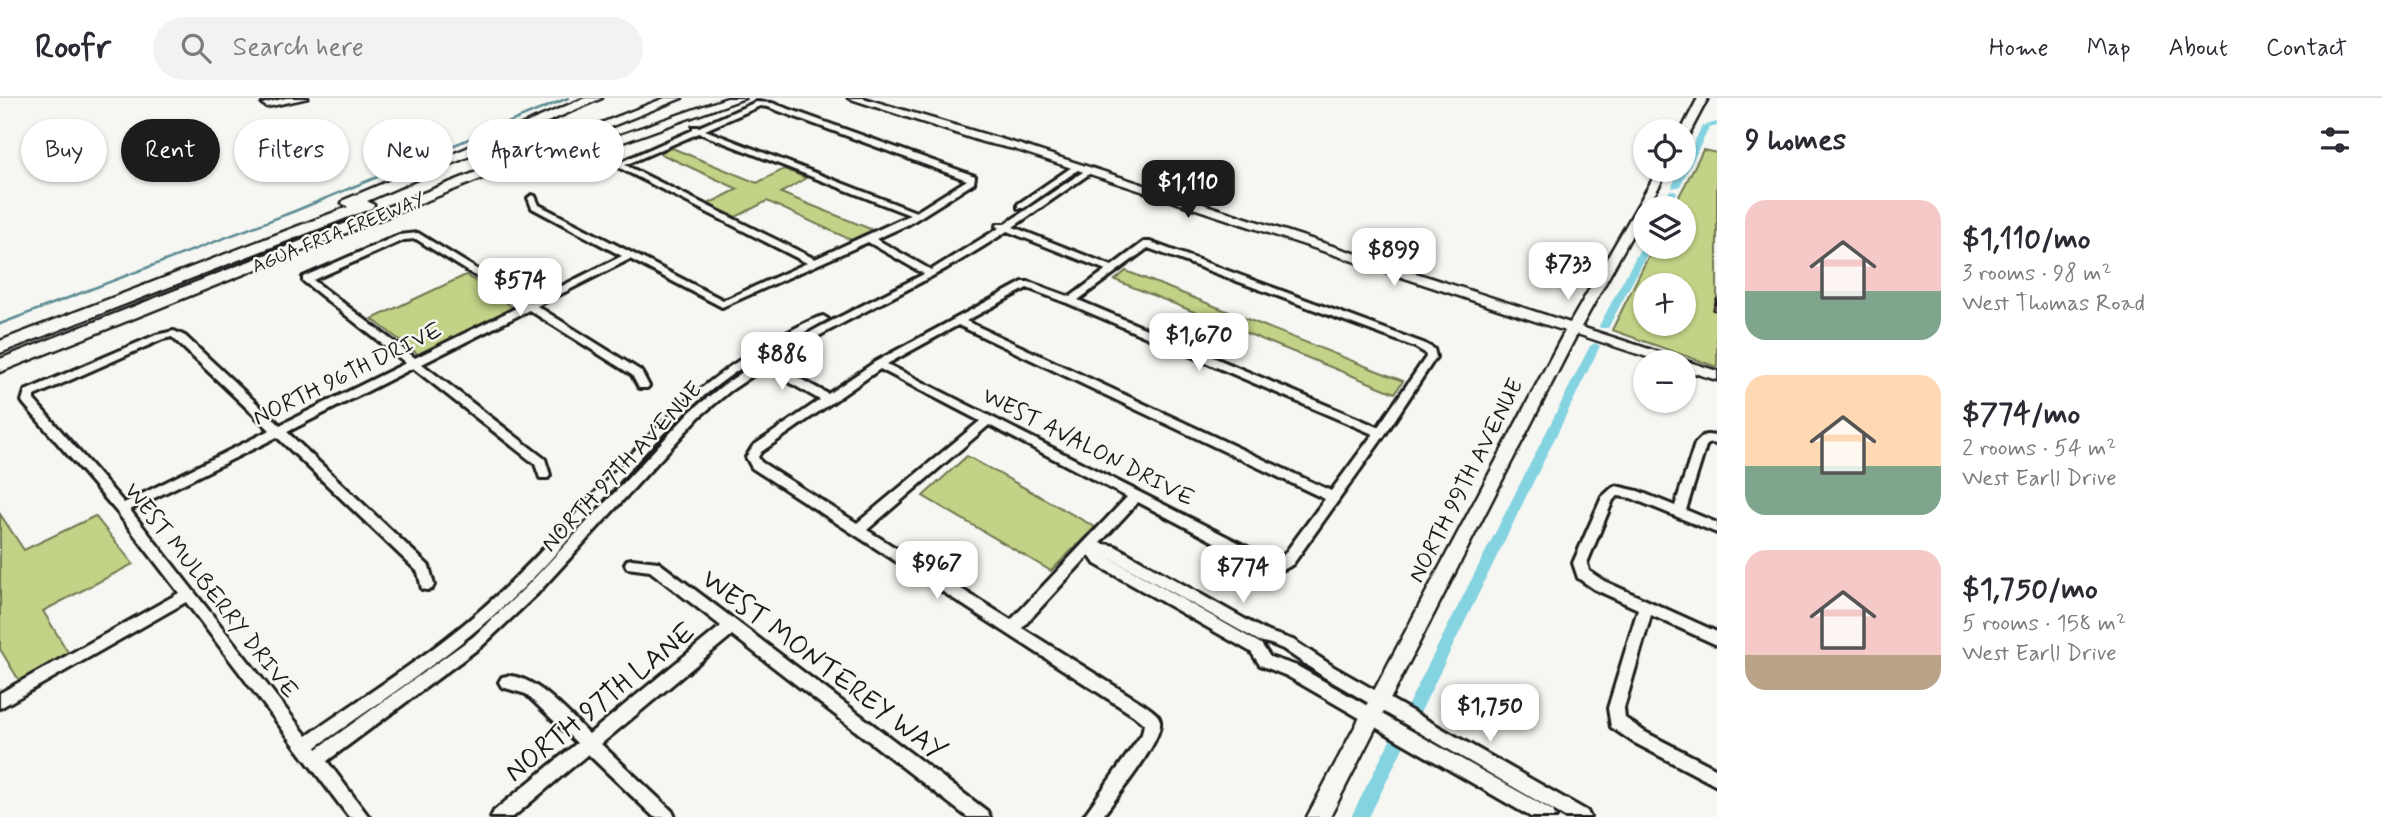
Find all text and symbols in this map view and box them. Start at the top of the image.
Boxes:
search box [153,17,643,80]
text: Roofr [35,26,111,70]
icon: search [177,29,215,67]
text: Search here [233,31,364,65]
text: Home [1989,33,2049,64]
text: Map [2087,33,2131,64]
text: About [2169,33,2228,64]
text: Contact [2266,33,2347,64]
chip: Buy [21,119,107,182]
chip: Rent [121,119,220,182]
chip: Filters [234,119,349,182]
chip: New [363,119,453,182]
chip: Apartment [467,119,624,182]
map controls [1633,119,1696,413]
button: locate [1633,119,1696,182]
text: 9 homes [1745,121,1846,160]
icon: filters [2316,121,2354,159]
pin: $1,110 [1131,160,1245,220]
text: $1,110 [1158,168,1218,198]
street label: AGUA FRIA FREEWAY [248,187,429,280]
button: layers [1633,196,1696,259]
text: $1,110/mo [1962,220,2091,259]
pin: $899 [1353,228,1435,288]
icon: home [1801,228,1885,312]
text: $899 [1368,236,1420,266]
pin: $733 [1527,242,1609,302]
text: $733 [1545,250,1591,280]
pin: $574 [479,258,561,318]
text: 3 rooms · 98 m² [1962,259,2112,289]
text: $574 [494,266,546,296]
button: + [1633,273,1696,336]
text: West Thomas Road [1962,289,2145,319]
pin: $1,670 [1142,314,1256,373]
street label: NORTH 96TH DRIVE [248,316,447,434]
text: $1,670 [1165,321,1233,351]
pin: $886 [741,332,823,392]
text: $886 [757,340,807,370]
button: − [1633,350,1696,413]
street label: NORTH 99TH AVENUE [1402,374,1531,588]
street label: NORTH 97TH AVENUE [535,376,709,559]
street label: WEST AVALON DRIVE [977,381,1199,514]
text: $774/mo [1962,395,2080,434]
icon: home [1801,403,1885,487]
text: 2 rooms · 54 m² [1962,434,2116,464]
text: West Earll Drive [1962,464,2117,494]
street label: WEST MULBERRY DRIVE [117,477,304,705]
pin: $967 [896,542,978,601]
pin: $774 [1202,546,1284,605]
text: $967 [912,549,962,579]
text: $774 [1217,553,1269,583]
street label: WEST MONTEREY WAY [693,562,954,770]
text: $1,750/mo [1962,570,2098,609]
icon: home [1801,578,1885,662]
text: 5 rooms · 158 m² [1962,609,2126,639]
street label: NORTH 97TH LANE [498,615,704,791]
text: West Earll Drive [1962,639,2117,669]
pin: $1,750 [1433,684,1547,744]
text: $1,750 [1457,692,1523,722]

